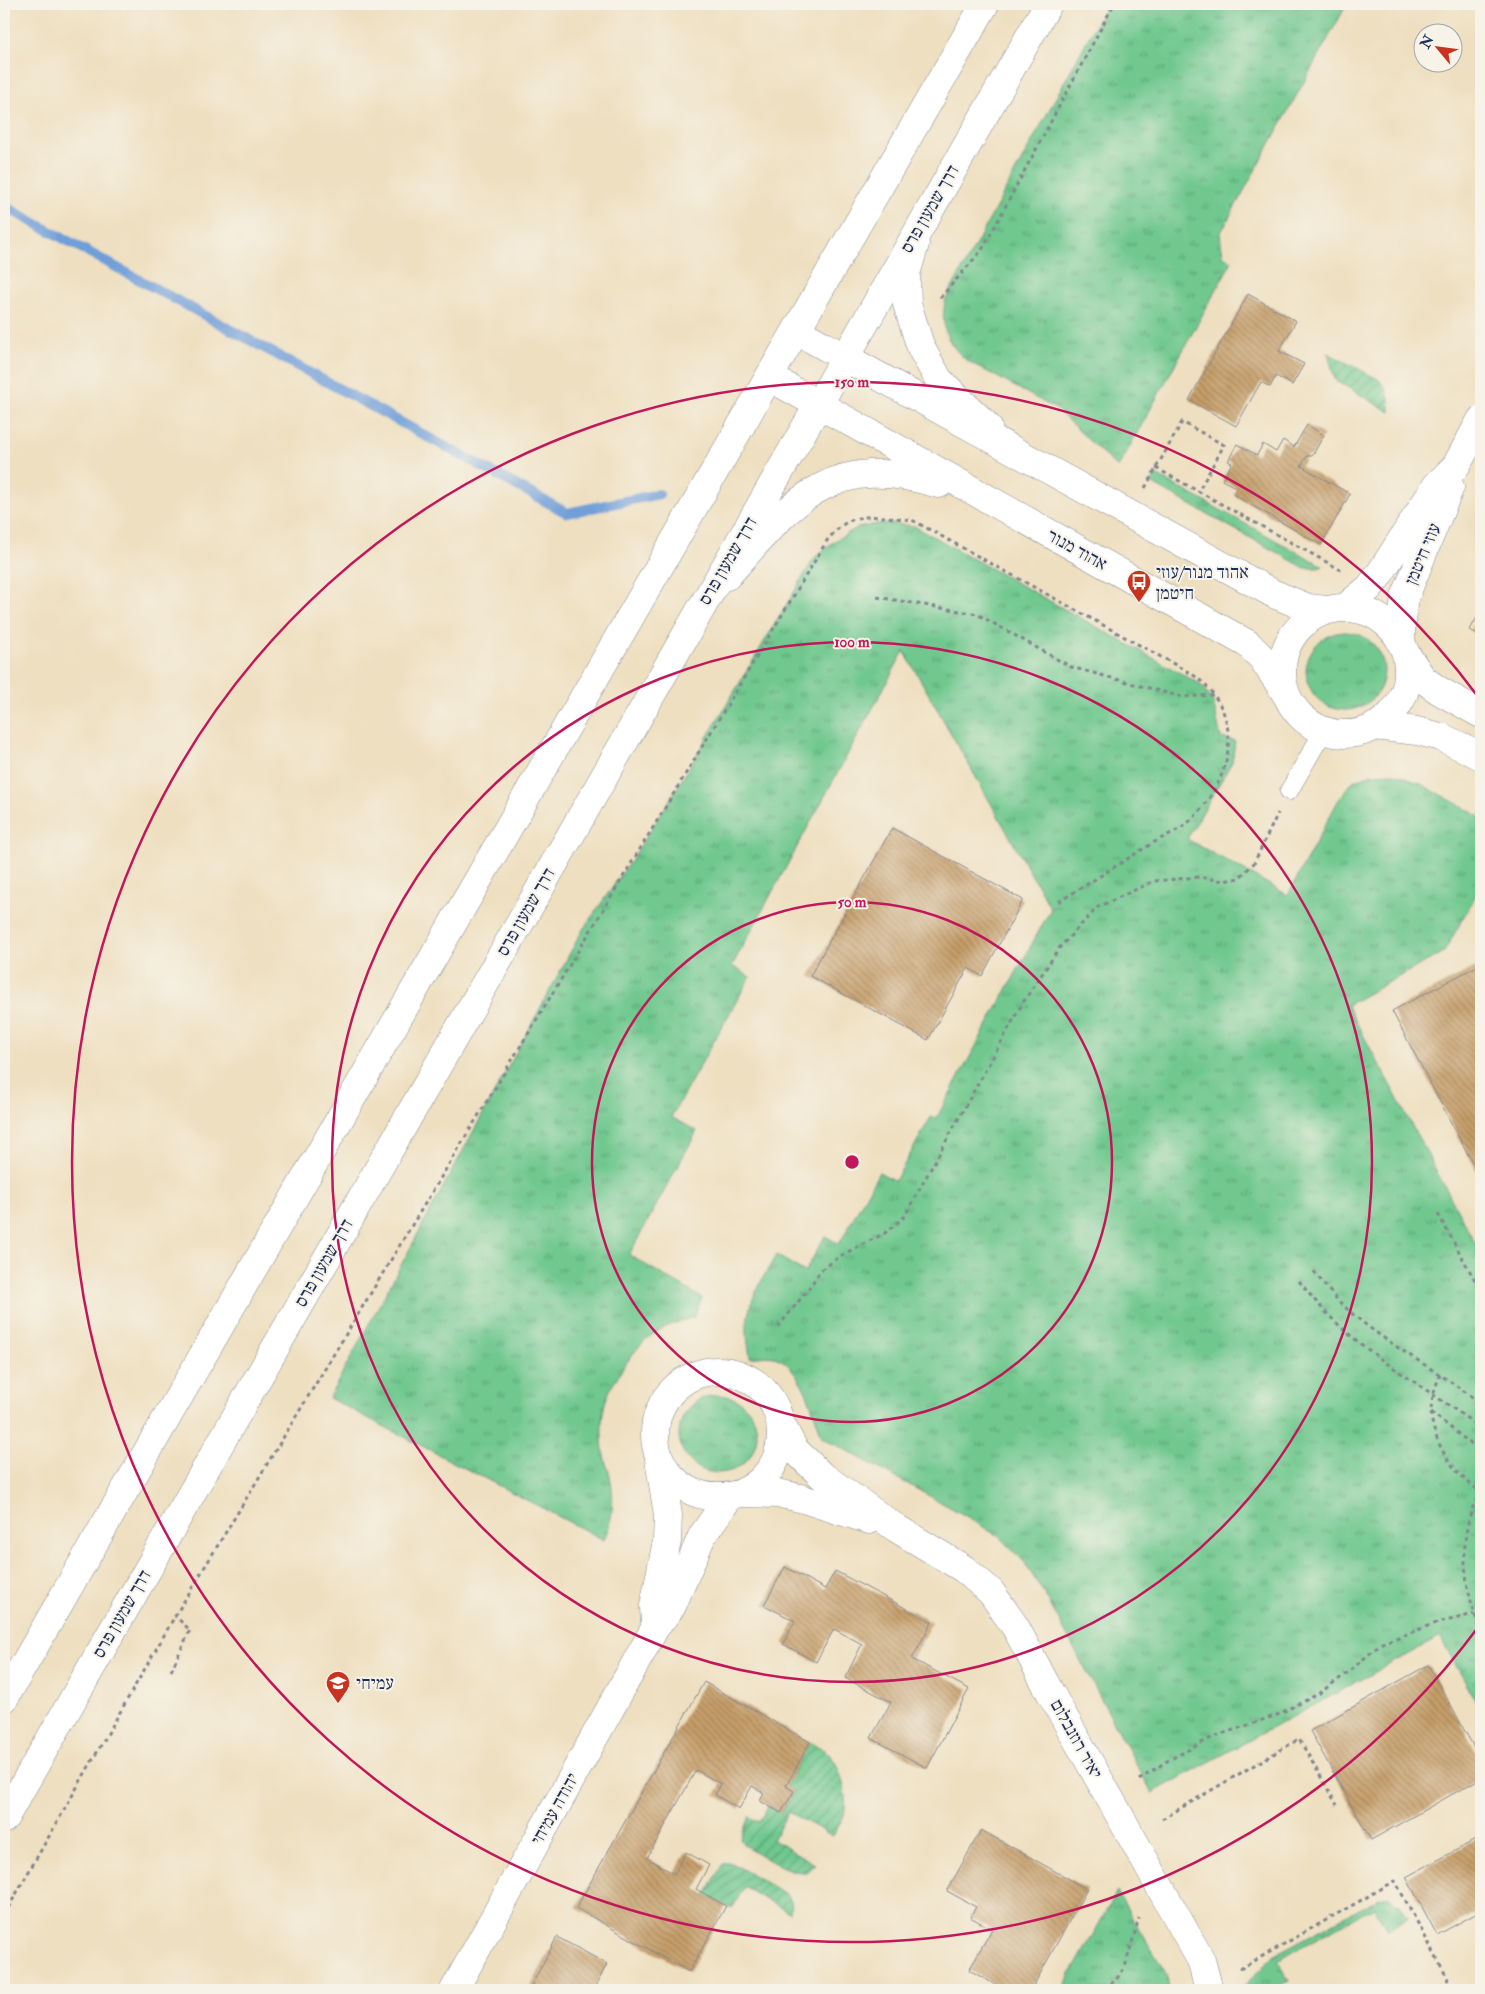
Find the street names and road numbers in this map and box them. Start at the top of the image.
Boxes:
street label: דרך שמעון פרס [896,161,964,257]
street label: דרך שמעון פרס [694,513,762,609]
street label: עוזי חיטמן [1400,520,1446,588]
street label: אהוד מנור [1043,524,1111,576]
street label: דרך שמעון פרס [492,864,560,960]
street label: דרך שמעון פרס [290,1215,358,1311]
street label: דרך שמעון פרס [88,1566,156,1662]
street label: יאיר רוזנבלום [1045,1695,1107,1783]
street label: יהודה עמיחי [526,1769,584,1849]

